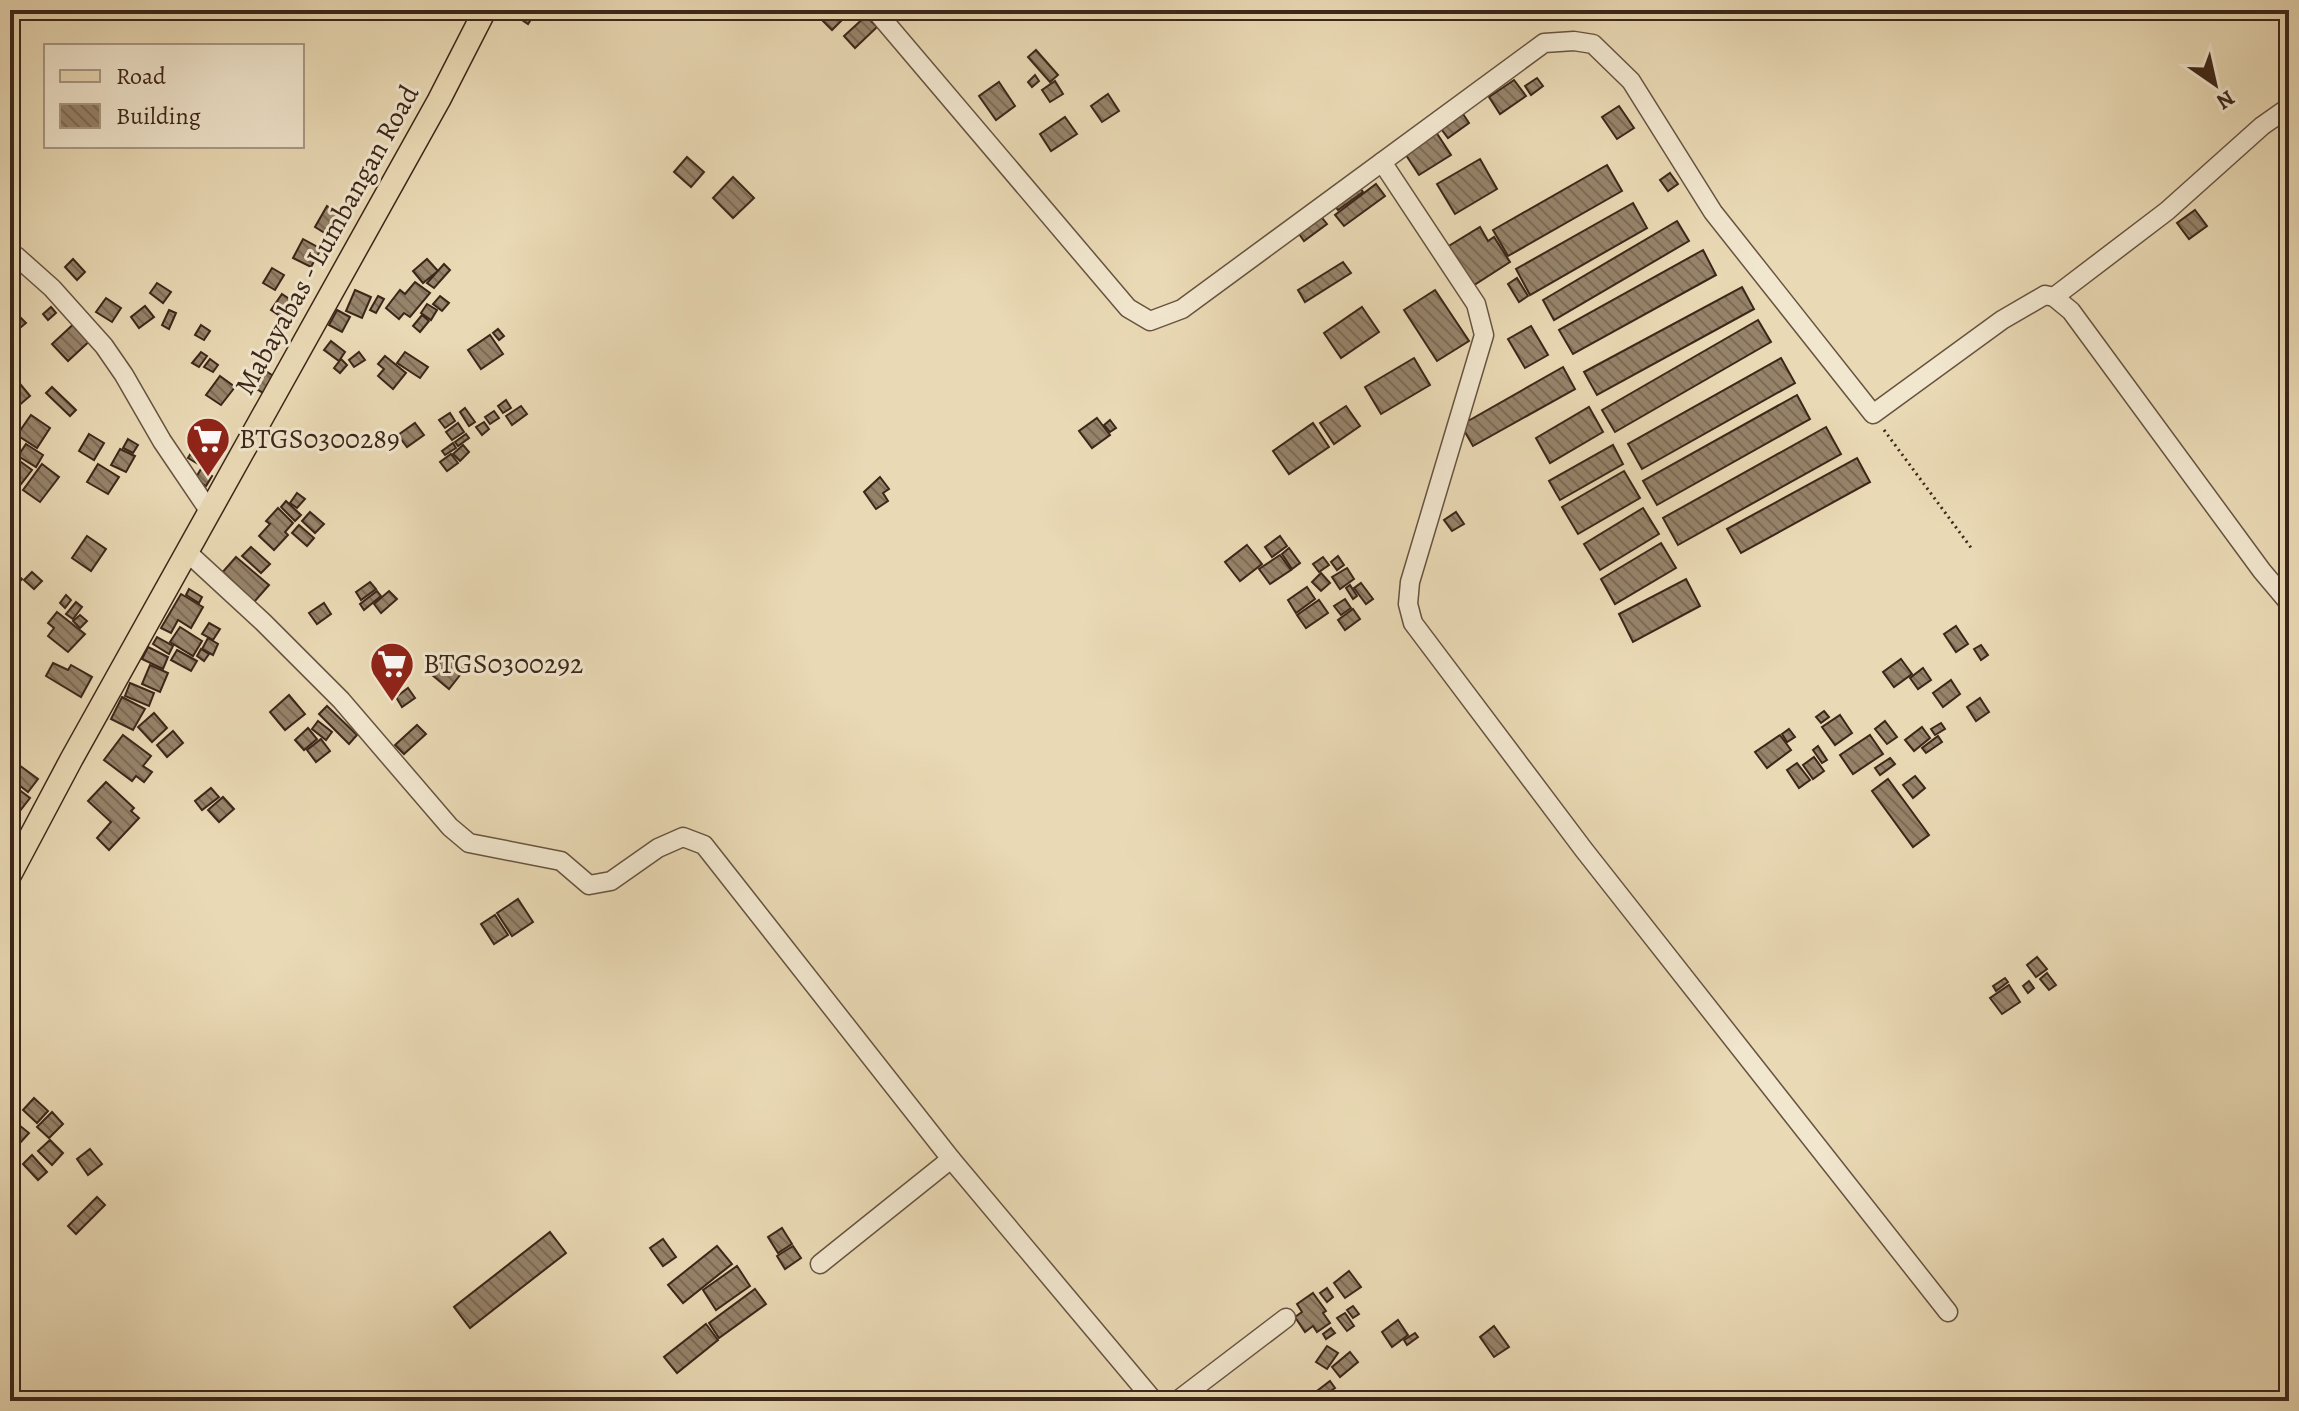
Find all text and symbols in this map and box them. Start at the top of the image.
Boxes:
legend [44,44,304,148]
north arrow [2175,44,2255,124]
text: Road [116,60,166,92]
street label: Mabayabas - Lumbangan Road [226,78,429,402]
text: N [2211,83,2241,117]
text: Building [116,100,201,132]
supermarket icon: BTGS0300289 [184,415,232,478]
place label: BTGS0300289 [239,420,400,458]
supermarket icon: BTGS0300292 [368,640,416,703]
place label: BTGS0300292 [423,645,583,683]

